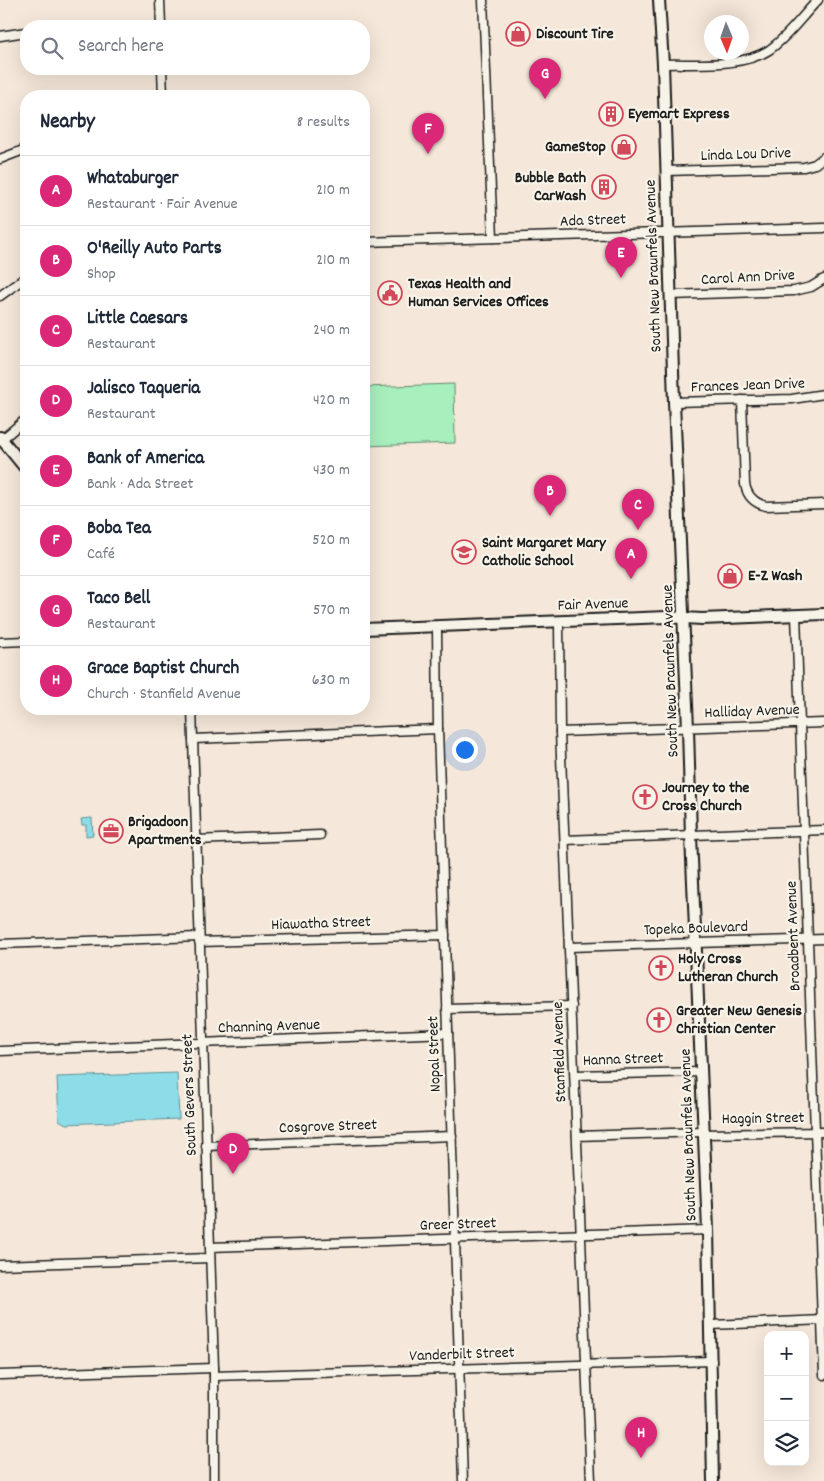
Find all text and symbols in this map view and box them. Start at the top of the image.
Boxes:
north arrow [704,15,749,60]
search box [20,20,370,75]
shop icon: Discount Tire [505,21,531,47]
place label: Discount Tire [536,23,614,46]
icon: search [38,34,66,62]
text: Search here [78,34,164,61]
pin: G [529,58,561,99]
building icon: Eyemart Express [598,101,624,127]
place label: Eyemart Express [628,103,730,126]
text: Nearby [40,108,95,138]
text: 8 results [297,111,350,134]
pin: F [412,113,444,154]
shop icon: GameStop [611,134,637,160]
place label: GameStop [545,136,606,159]
street label: Linda Lou Drive [700,142,792,168]
text: Whataburger [87,166,179,193]
place label: Bubble Bath CarWash [515,167,586,208]
building icon: Bubble Bath CarWash [591,174,617,200]
text: A [52,179,60,202]
text: 210 m [316,179,350,202]
street label: South New Braunfels Avenue [639,179,669,353]
text: Restaurant · Fair Avenue [87,193,238,216]
street label: Ada Street [559,208,627,234]
text: O'Reilly Auto Parts [87,236,222,263]
pin: E [605,237,637,278]
text: B [52,249,60,272]
text: 210 m [316,249,350,272]
text: Shop [87,263,116,286]
street label: Carol Ann Drive [700,264,796,292]
place label: Texas Health and Human Services Offices [408,273,549,314]
public building icon: Texas Health and Human Services Offices [377,280,403,306]
text: Little Caesars [87,306,188,333]
text: C [52,319,60,342]
text: 240 m [313,319,350,342]
text: Restaurant [87,333,156,356]
street label: Frances Jean Drive [691,373,805,399]
text: Jalisco Taqueria [87,376,200,403]
text: D [52,389,60,412]
text: 420 m [313,389,350,412]
text: Restaurant [87,403,156,426]
text: Bank of America [87,446,204,473]
text: E [52,459,60,482]
text: 430 m [313,459,350,482]
text: Bank · Ada Street [87,473,193,496]
pin: B [534,475,566,516]
pin: C [622,489,654,530]
text: Boba Tea [87,516,151,543]
text: F [52,529,60,552]
text: 520 m [312,529,350,552]
place label: Saint Margaret Mary Catholic School [482,532,607,573]
pin: A [615,538,647,579]
school or university icon: Saint Margaret Mary Catholic School [451,539,477,565]
text: Café [87,543,115,566]
shop icon: E-Z Wash [717,563,743,589]
place label: E-Z Wash [748,565,802,588]
street label: South New Braunfels Avenue [656,584,686,758]
text: Taco Bell [87,586,150,613]
street label: Fair Avenue [557,592,629,618]
text: G [52,599,60,622]
text: 570 m [313,599,350,622]
text: Restaurant [87,613,156,636]
text: Grace Baptist Church [87,656,239,683]
text: H [52,669,60,692]
text: 630 m [312,669,350,692]
text: Church · Stanfield Avenue [87,683,241,706]
street label: Halliday Avenue [704,699,800,725]
your location [452,737,478,763]
place label: Journey to the Cross Church [662,777,749,818]
church icon: Journey to the Cross Church [632,784,658,810]
place label: Brigadoon Apartments [128,811,202,852]
office icon: Brigadoon Apartments [98,818,124,844]
street label: Broadbent Avenue [781,880,807,992]
street label: Hiawatha Street [271,911,371,937]
street label: Topeka Boulevard [643,916,749,942]
place label: Holy Cross Lutheran Church [678,948,778,989]
church icon: Holy Cross Lutheran Church [648,955,674,981]
place label: Greater New Genesis Christian Center [676,1000,802,1041]
street label: Stanfield Avenue [547,1001,573,1103]
church icon: Greater New Genesis Christian Center [646,1007,672,1033]
street label: Channing Avenue [217,1014,321,1040]
street label: Nopal Street [422,1015,448,1093]
street label: South Gevers Street [176,1034,204,1156]
street label: Hanna Street [582,1047,664,1073]
street label: South New Braunfels Avenue [674,1048,704,1222]
street label: Haggin Street [722,1107,805,1131]
street label: Cosgrove Street [279,1114,378,1140]
pin: D [217,1133,249,1174]
street label: Greer Street [419,1212,497,1238]
map controls [764,1331,809,1466]
button: + [764,1331,809,1376]
street label: Vanderbilt Street [409,1342,515,1368]
button: − [764,1376,809,1421]
pin: H [625,1417,657,1458]
button: layers [764,1421,809,1466]

